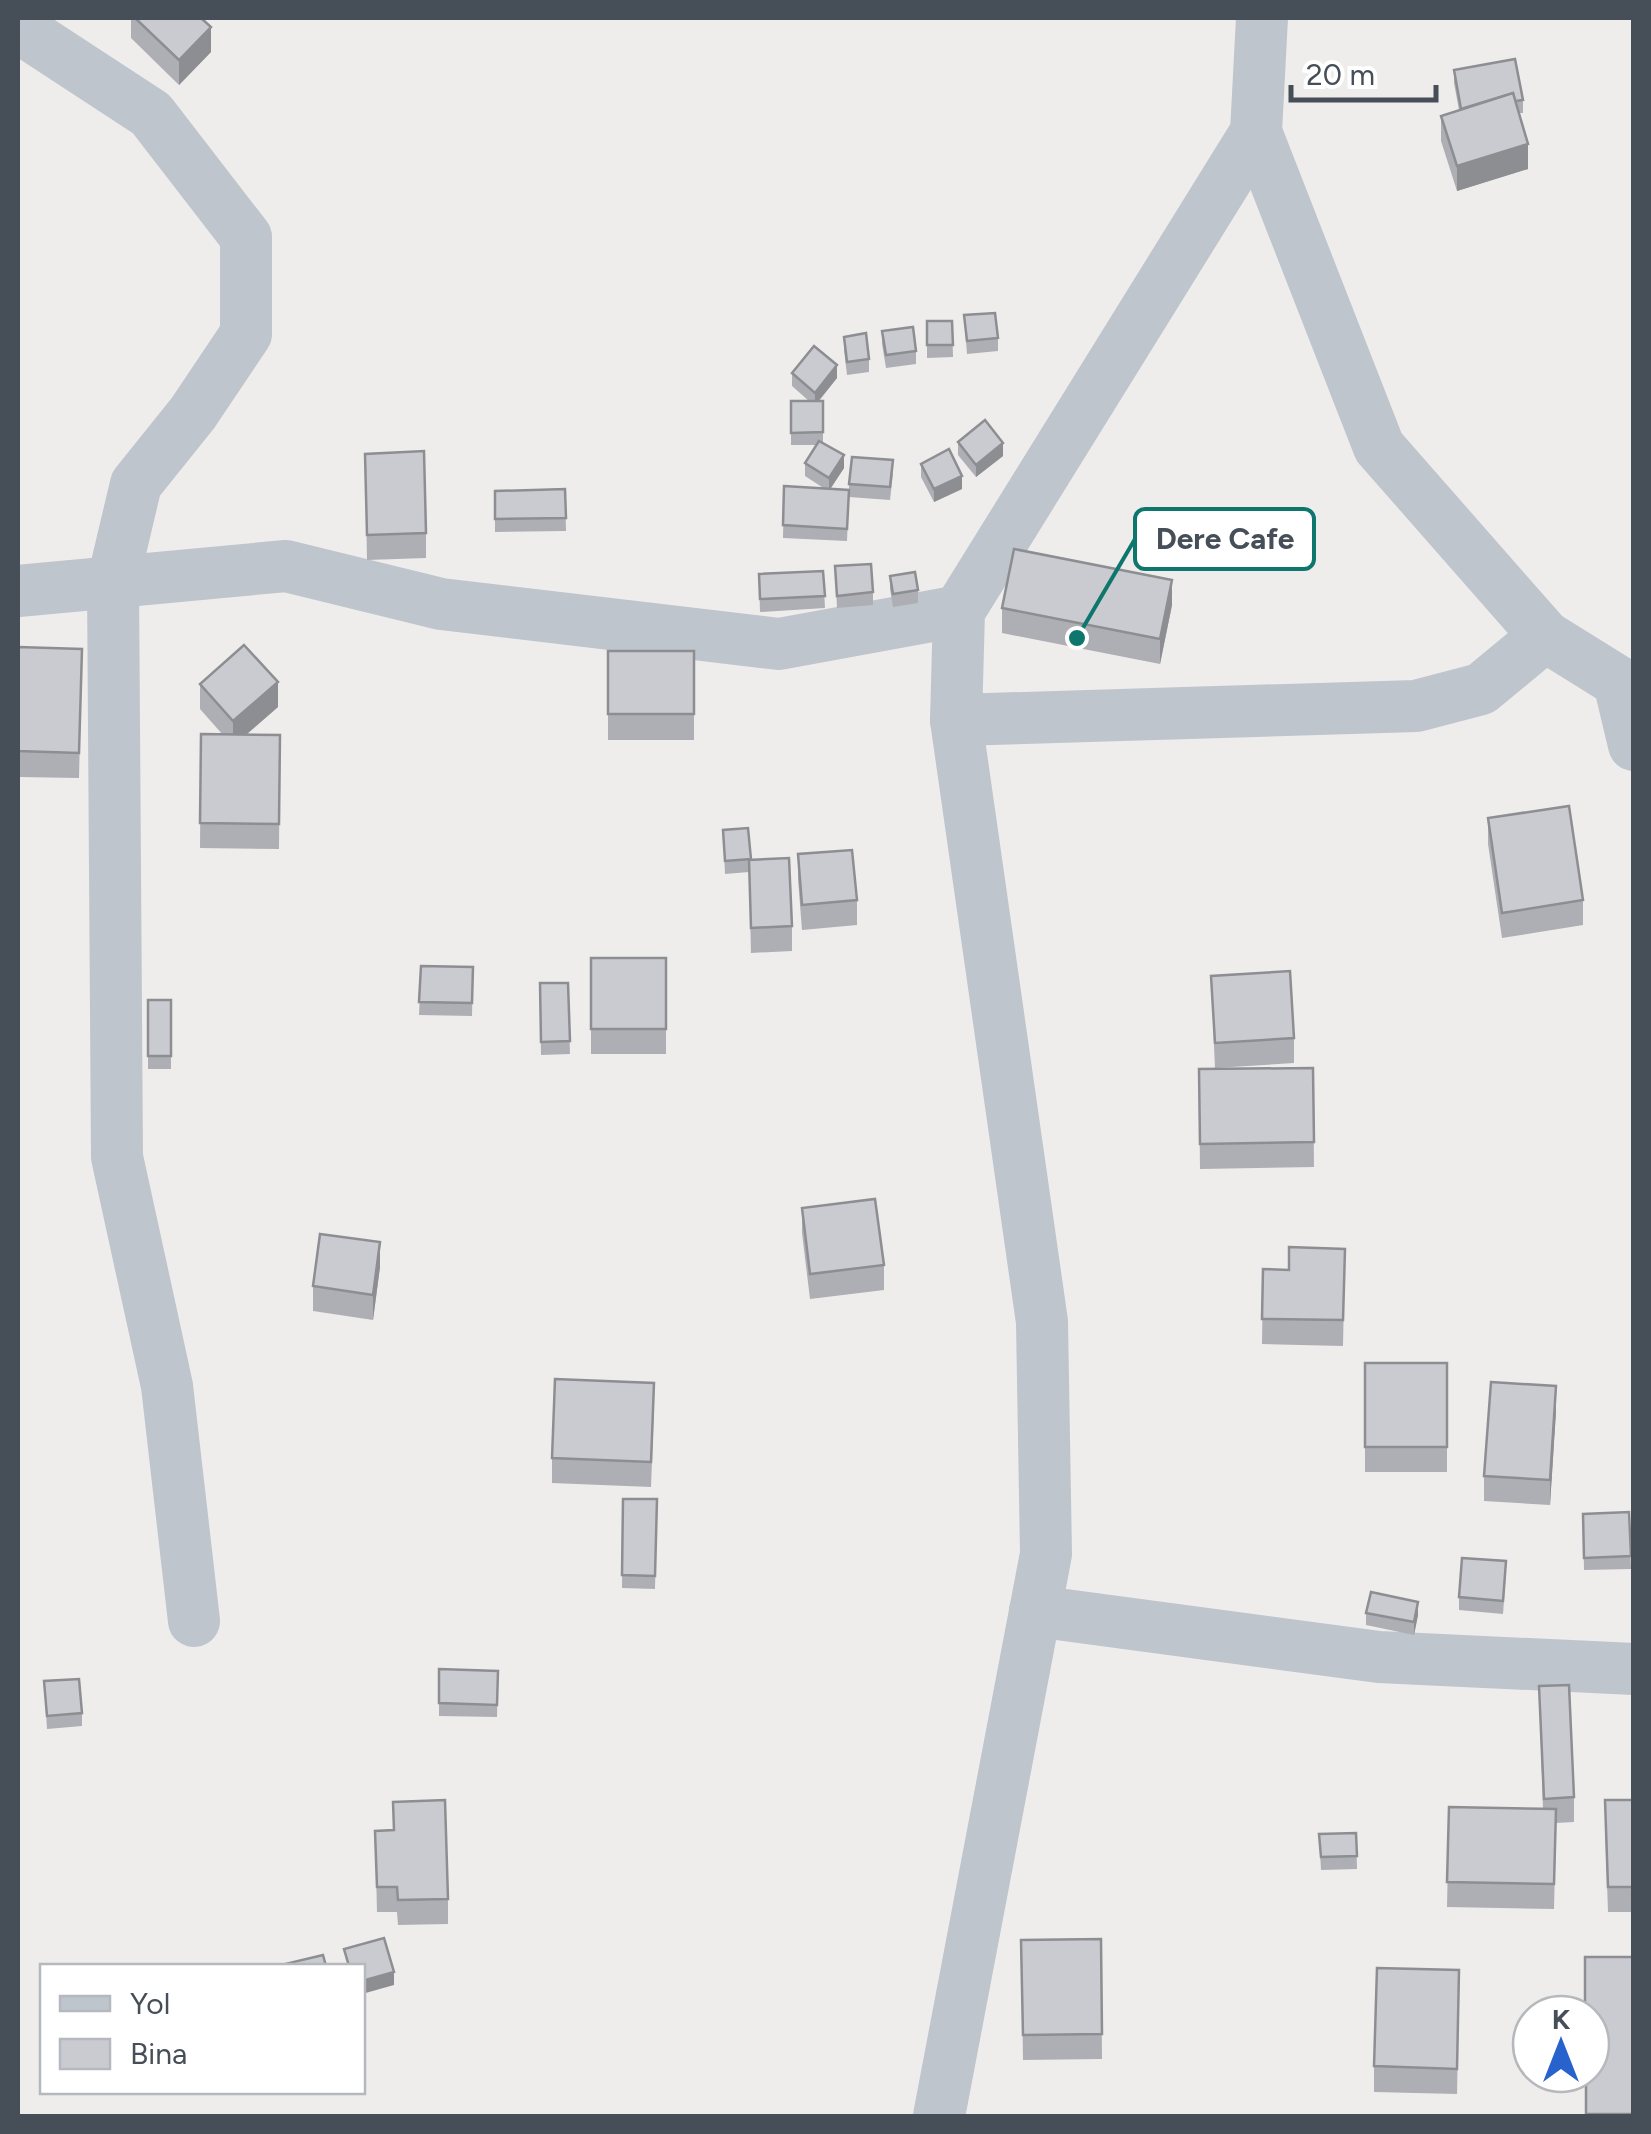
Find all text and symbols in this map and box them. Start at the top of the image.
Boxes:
scale bar [1291,40,1436,102]
text: 20 m [1306,56,1375,93]
callout: Dere Cafe [1135,509,1314,569]
text: Dere Cafe [1156,520,1295,557]
legend [40,1964,365,2094]
text: Yol [130,1985,170,2022]
north arrow [1511,1994,1611,2094]
text: K [1552,2002,1571,2036]
text: Bina [130,2035,187,2072]

